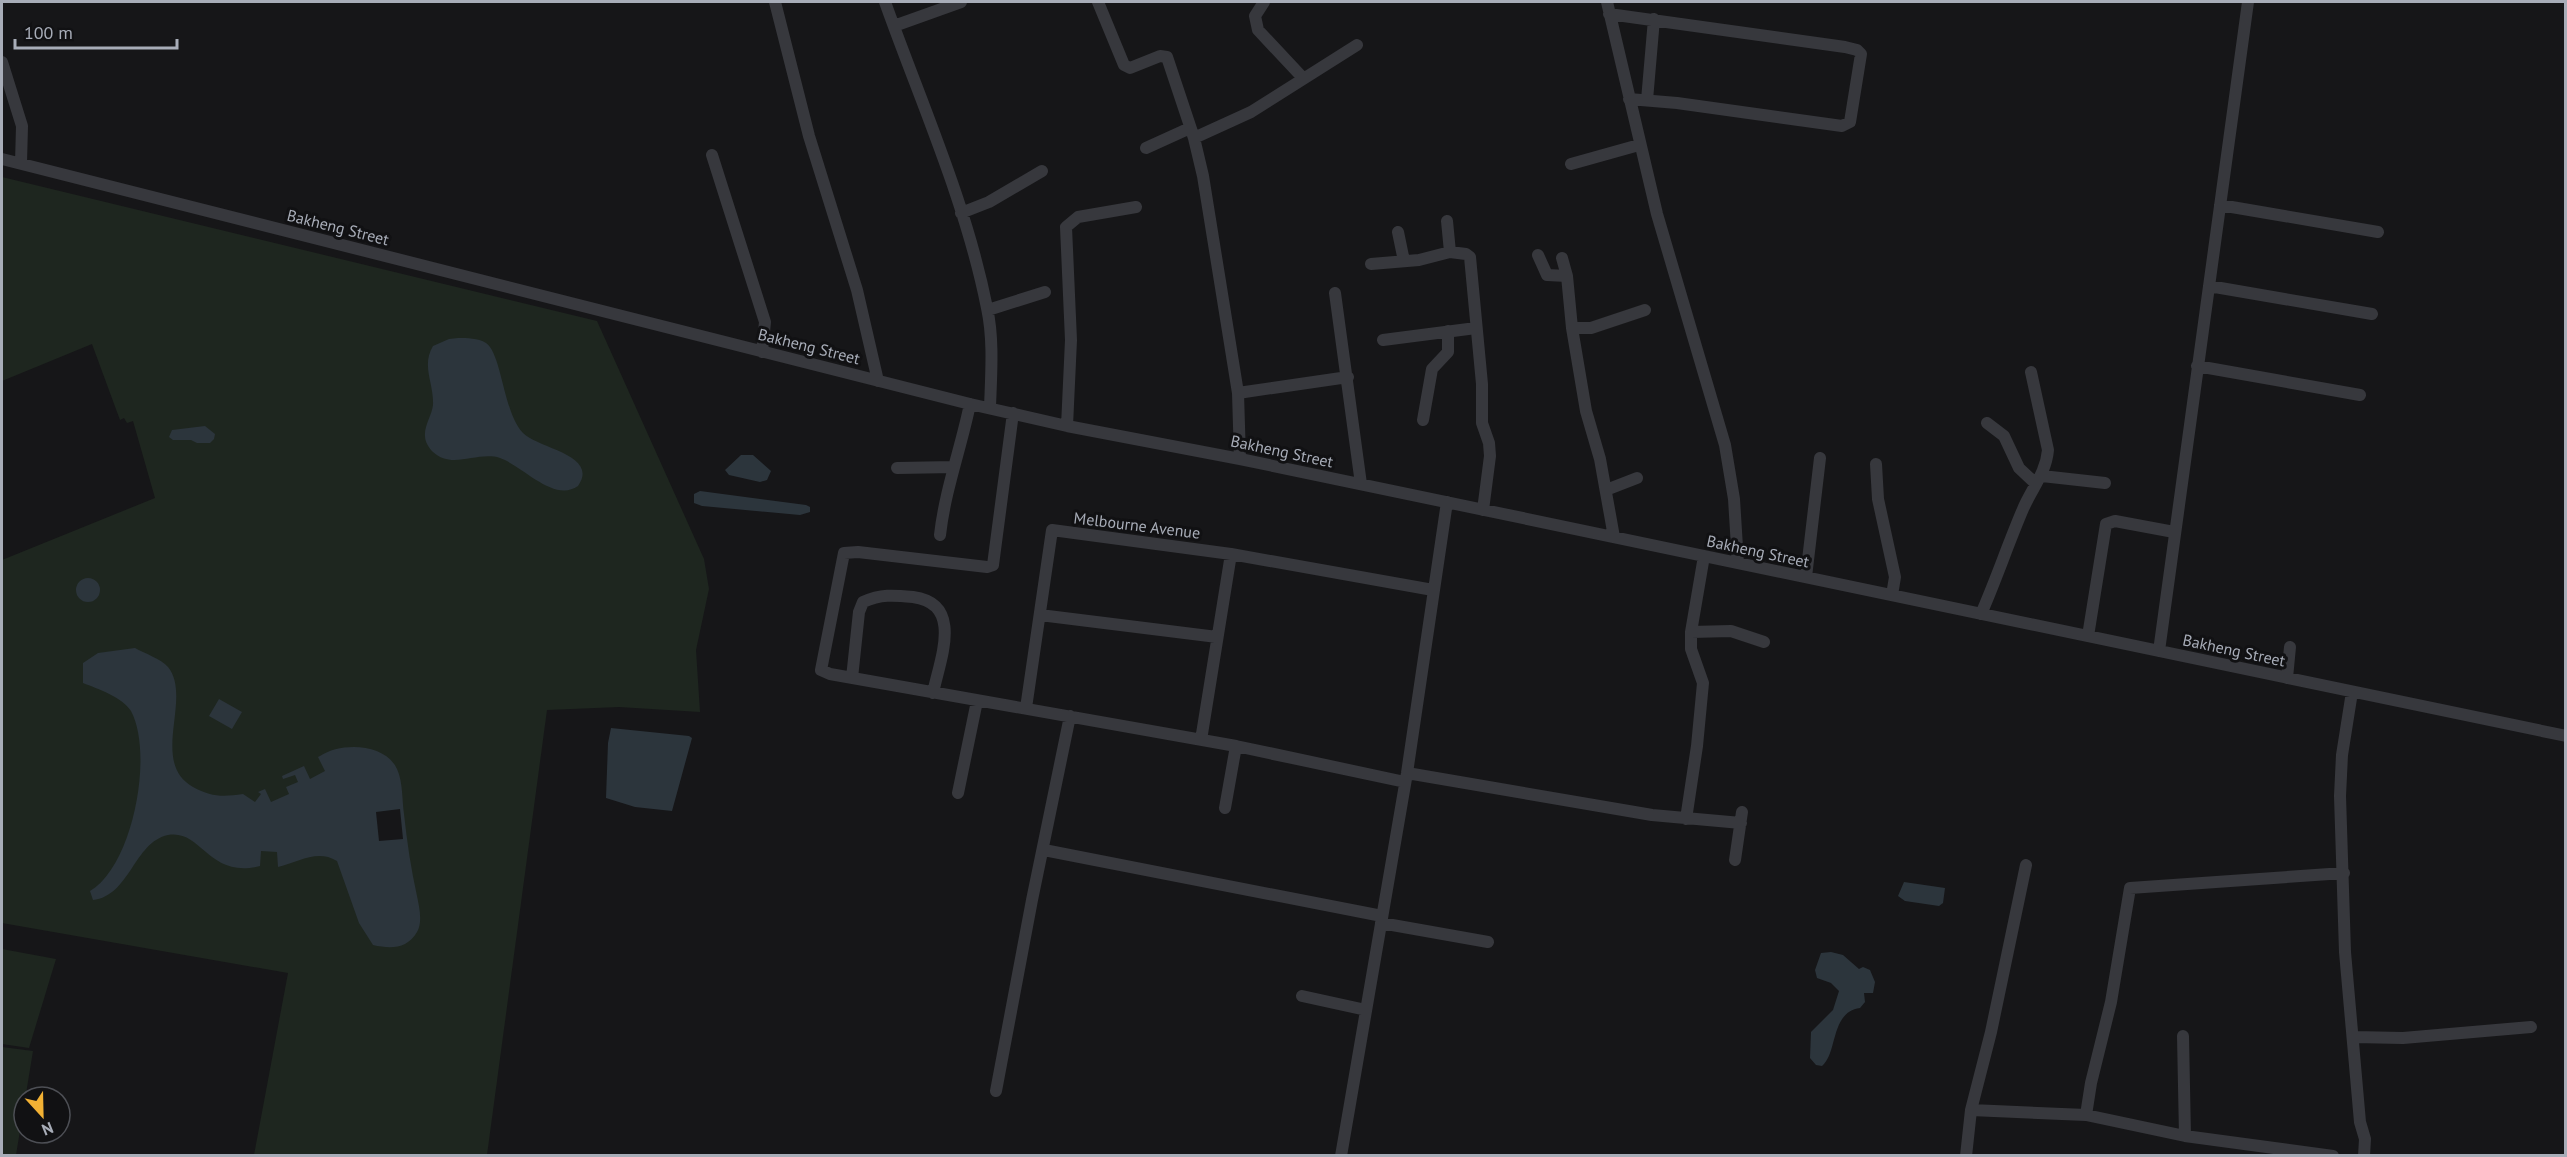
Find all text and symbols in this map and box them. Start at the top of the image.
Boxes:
scale bar [15,12,177,50]
text: 100 m [24,21,73,44]
street label: Bakheng Street [285,205,392,249]
street label: Bakheng Street [756,324,863,368]
street label: Bakheng Street [1229,430,1336,472]
street label: Melbourne Avenue [1073,507,1201,543]
street label: Bakheng Street [1705,530,1812,572]
street label: Bakheng Street [2181,629,2288,671]
north arrow [12,1085,72,1145]
text: N [39,1118,56,1140]

